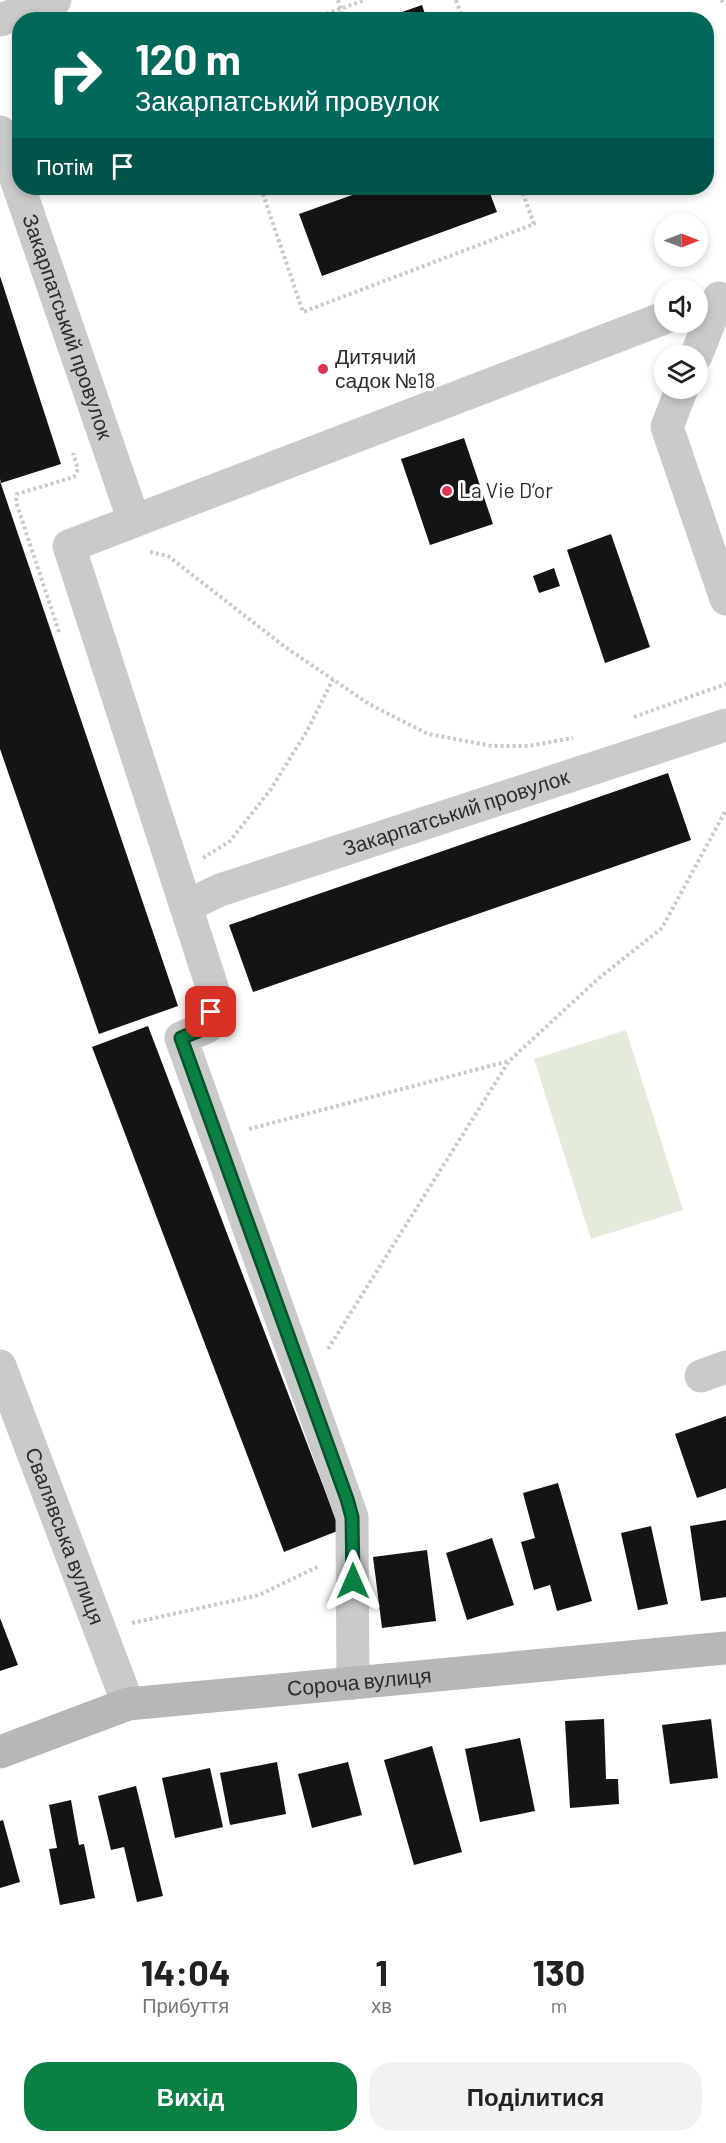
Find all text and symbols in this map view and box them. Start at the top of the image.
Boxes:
text: 120 m [135,33,241,83]
icon: right [36,36,114,114]
text: Закарпатський провулок [135,84,439,116]
icon: arrive [106,150,139,183]
text: Потім [36,153,94,179]
street label: Закарпатський провулок [18,210,119,443]
north arrow [654,213,708,267]
map controls [654,213,708,399]
button: sound [654,279,708,333]
place label: Дитячий садок №18 [335,343,435,392]
button: layers [654,345,708,399]
marker: Дитячий садок №18 [316,362,330,376]
place label: La Vie D‘or [459,477,553,502]
marker: La Vie D‘or [440,484,454,498]
street label: Закарпатський провулок [339,763,573,860]
pin [185,986,236,1037]
icon: arrive [194,995,227,1028]
street label: Свалявська вулиця [21,1444,111,1628]
position arrow [321,1549,385,1613]
street label: Сороча вулиця [286,1662,432,1700]
text: 14:04 [141,1950,231,1993]
text: 1 [375,1950,388,1993]
text: 130 [533,1950,585,1993]
text: Прибуття [142,1993,229,2017]
text: хв [371,1993,392,2017]
text: m [551,1993,567,2017]
button: Вихід [24,2062,357,2131]
button: Поділитися [369,2062,702,2131]

